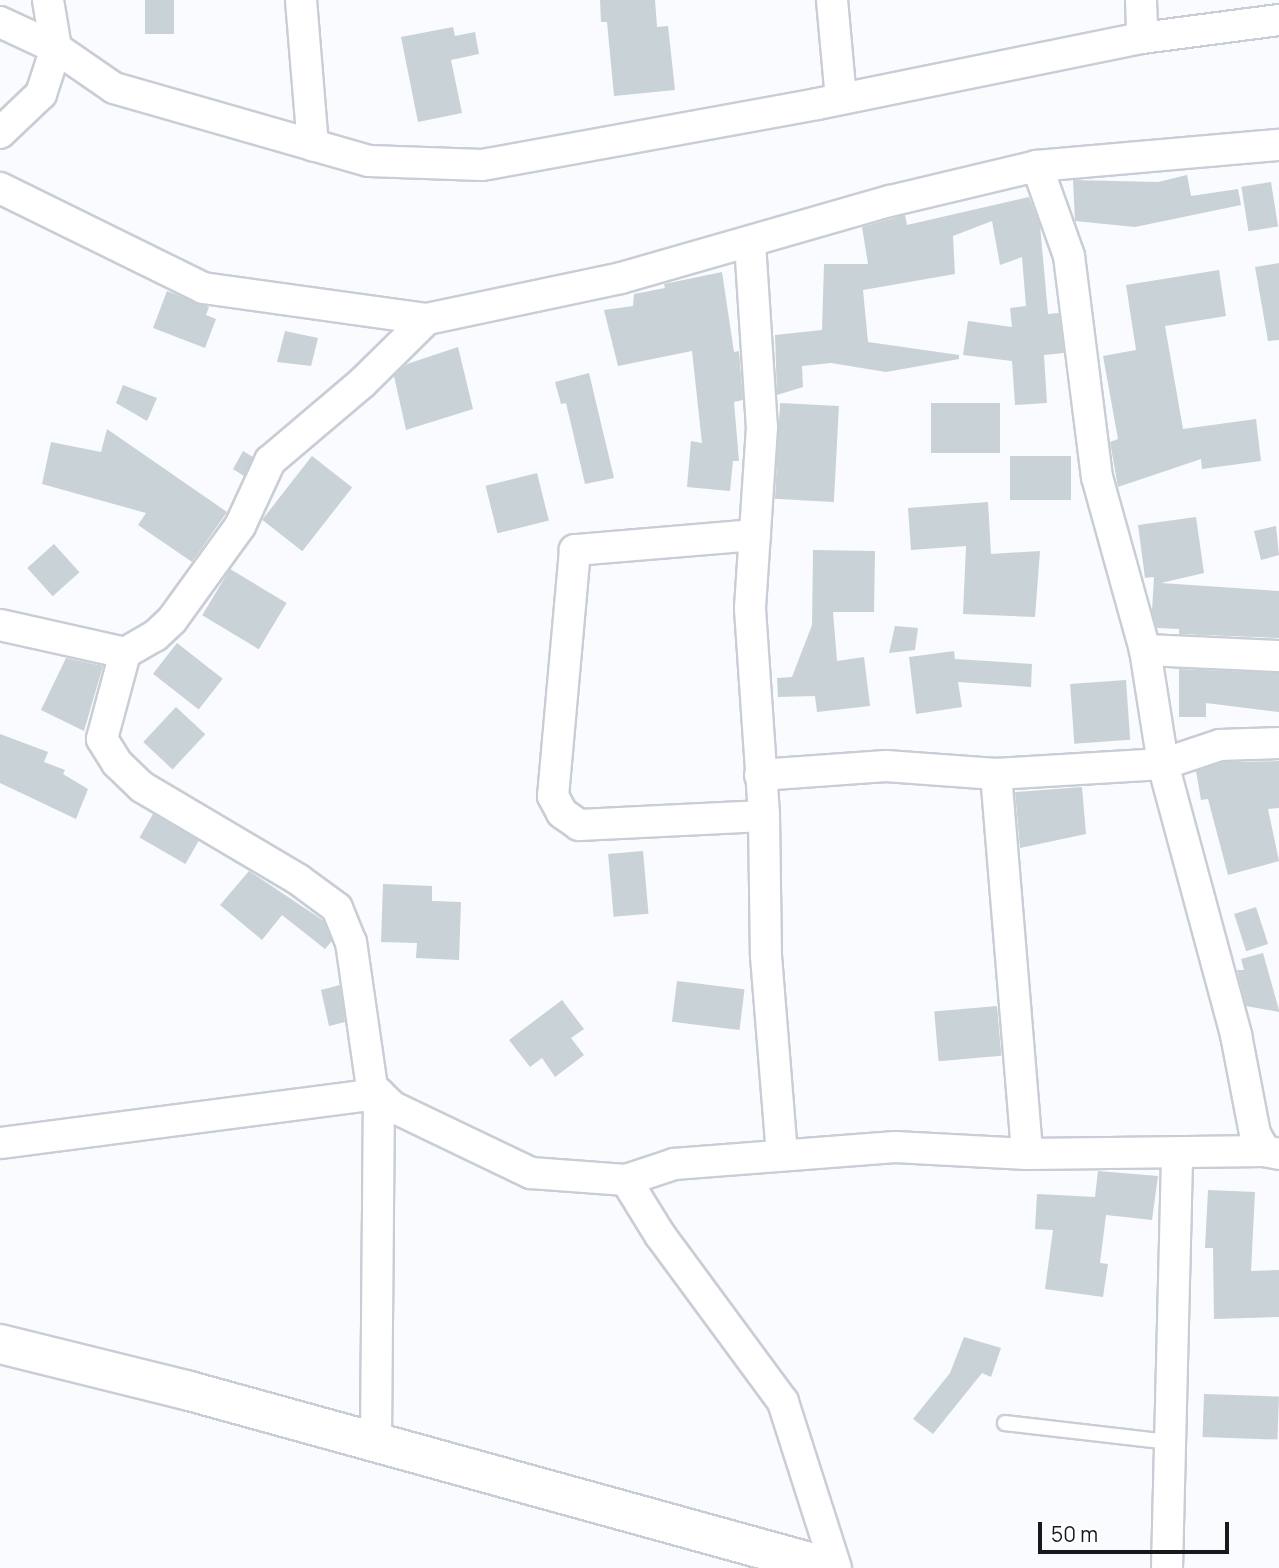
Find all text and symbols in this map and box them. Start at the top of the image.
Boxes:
scale bar [1041,1508,1232,1552]
text: 50 m [1051,1520,1098,1548]

